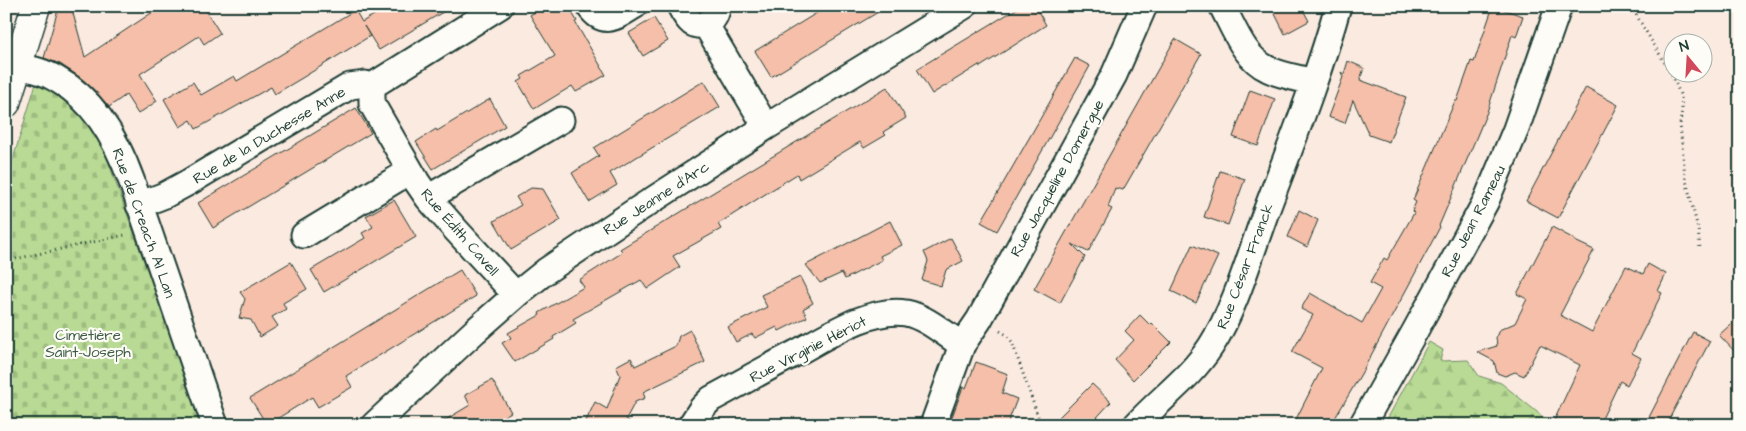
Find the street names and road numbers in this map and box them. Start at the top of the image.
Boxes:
street label: Rue de la Duchesse Anne [189,81,349,189]
street label: Rue Jacqueline Domergue [1005,96,1110,261]
street label: Rue de Creac'h Al Lan [107,145,181,301]
street label: Rue Jeanne d'Arc [599,156,714,241]
street label: Rue Jean Rameau [1436,161,1511,281]
street label: Rue Édith Cavell [416,184,504,281]
street label: Rue César Franck [1212,200,1279,332]
street label: Rue Virginie Hériot [746,311,871,389]

